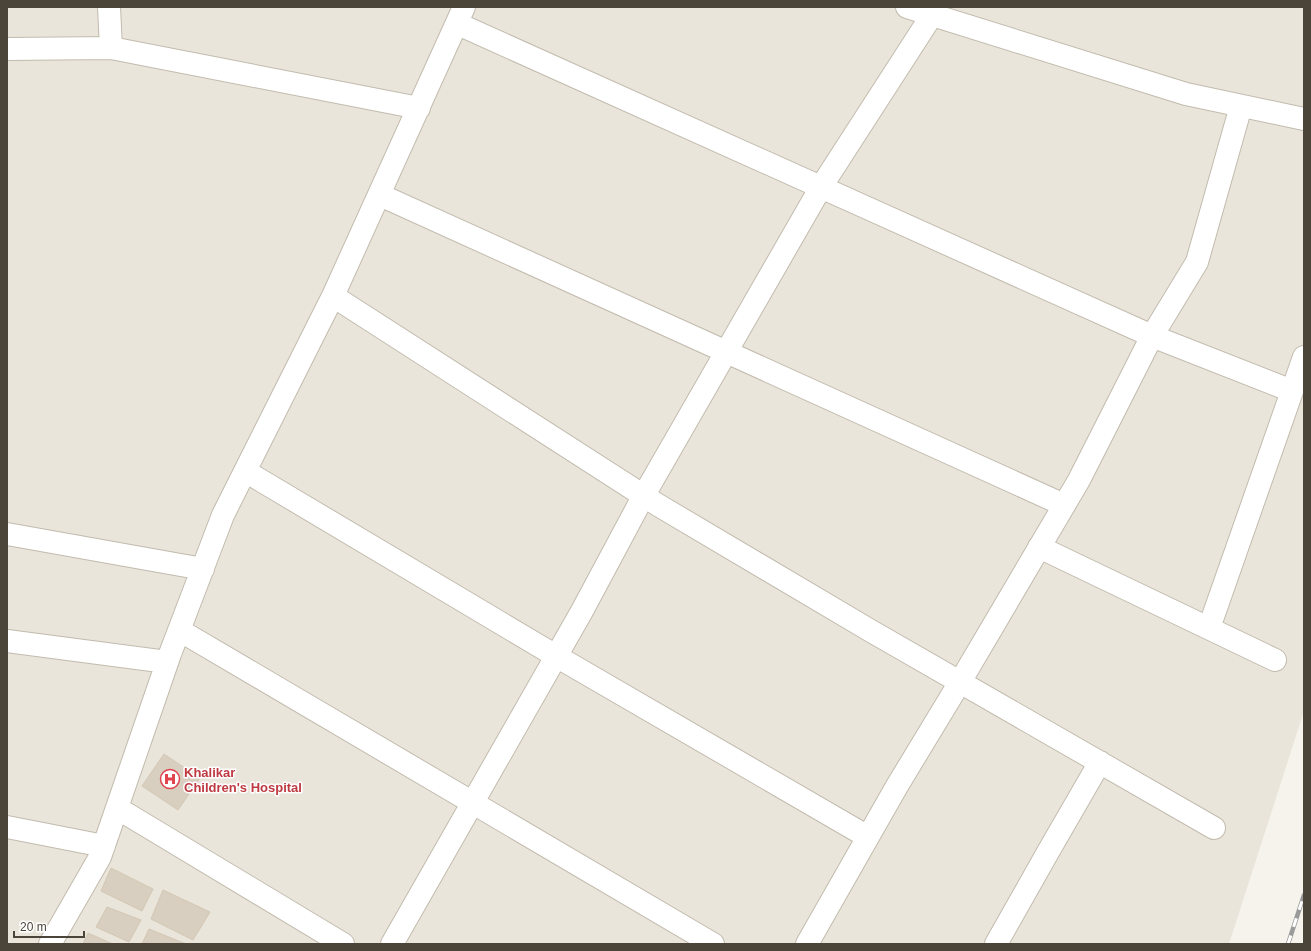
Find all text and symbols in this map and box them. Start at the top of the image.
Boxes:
place label: Khalikar Children's Hospital [184,765,302,795]
hospital icon: Khalikar Children's Hospital [159,768,181,790]
scale bar [14,913,84,939]
text: 20 m [20,920,47,934]

